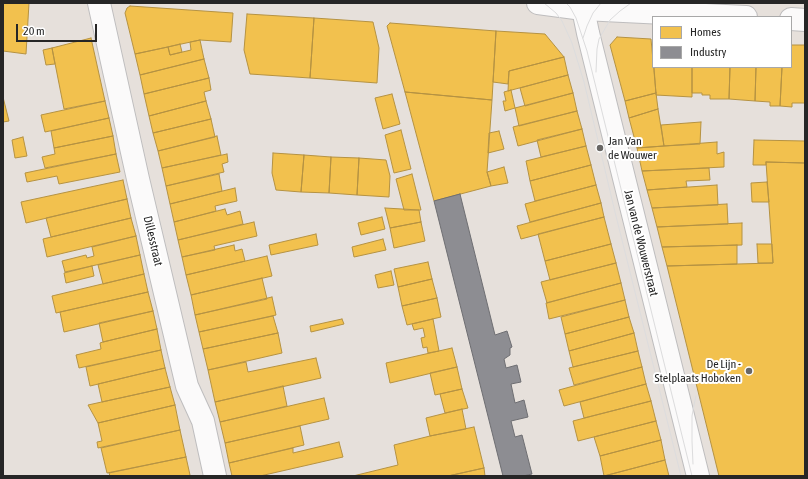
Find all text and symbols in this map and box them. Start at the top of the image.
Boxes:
scale bar [18,16,99,42]
legend [652,16,792,68]
text: 20 m [23,24,45,38]
text: Homes [690,25,721,39]
text: Industry [690,45,727,59]
place label: Jan Van de Wouwer [608,134,657,162]
marker: Jan Van de Wouwer [595,143,605,153]
street label: Jan van de Wouwerstraat [621,188,661,298]
street label: Dillesstraat [140,215,166,267]
place label: De Lijn - Stelplaats Hoboken [654,357,741,385]
marker: De Lijn - Stelplaats Hoboken [744,366,754,376]

